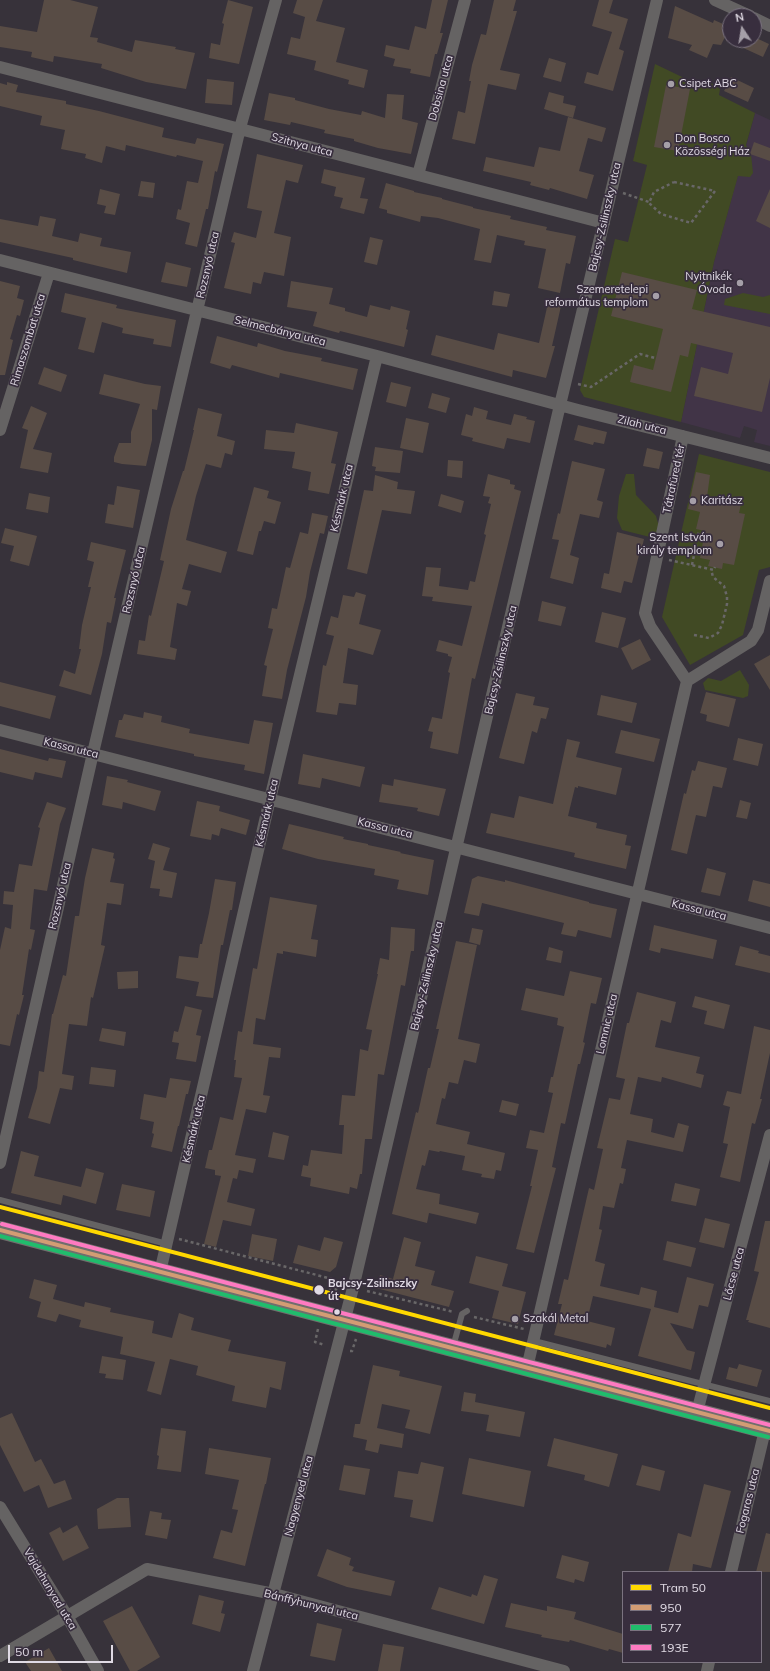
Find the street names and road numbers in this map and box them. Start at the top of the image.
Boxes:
street label: Dobsina utca [426,54,456,122]
street label: Szitnya utca [270,131,334,159]
street label: Bajcsy-Zsilinszky utca [586,161,624,273]
street label: Rozsnyó utca [194,230,222,300]
street label: Rimaszombat utca [8,292,48,388]
street label: Selmecbánya utca [233,313,327,349]
street label: Zilah utca [616,413,668,437]
street label: Tátrafüred tér [660,443,688,515]
street label: Késmárk utca [328,463,356,533]
street label: Rozsnyó utca [120,545,148,615]
street label: Bajcsy-Zsilinszky utca [482,604,520,716]
street label: Kassa utca [42,735,100,761]
street label: Késmárk utca [253,778,281,848]
street label: Kassa utca [356,815,414,841]
street label: Rozsnyó utca [46,861,74,931]
street label: Kassa utca [670,897,728,923]
street label: Bajcsy-Zsilinszky utca [408,920,446,1032]
street label: Lomnic utca [594,993,620,1055]
street label: Késmárk utca [180,1094,208,1164]
street label: Lőcse utca [721,1246,747,1302]
street label: Nagyenyed utca [282,1454,316,1538]
street label: Fogaras utca [734,1467,762,1535]
street label: Vajdahunyad utca [20,1546,80,1632]
street label: Bánffyhunyad utca [263,1587,359,1623]

